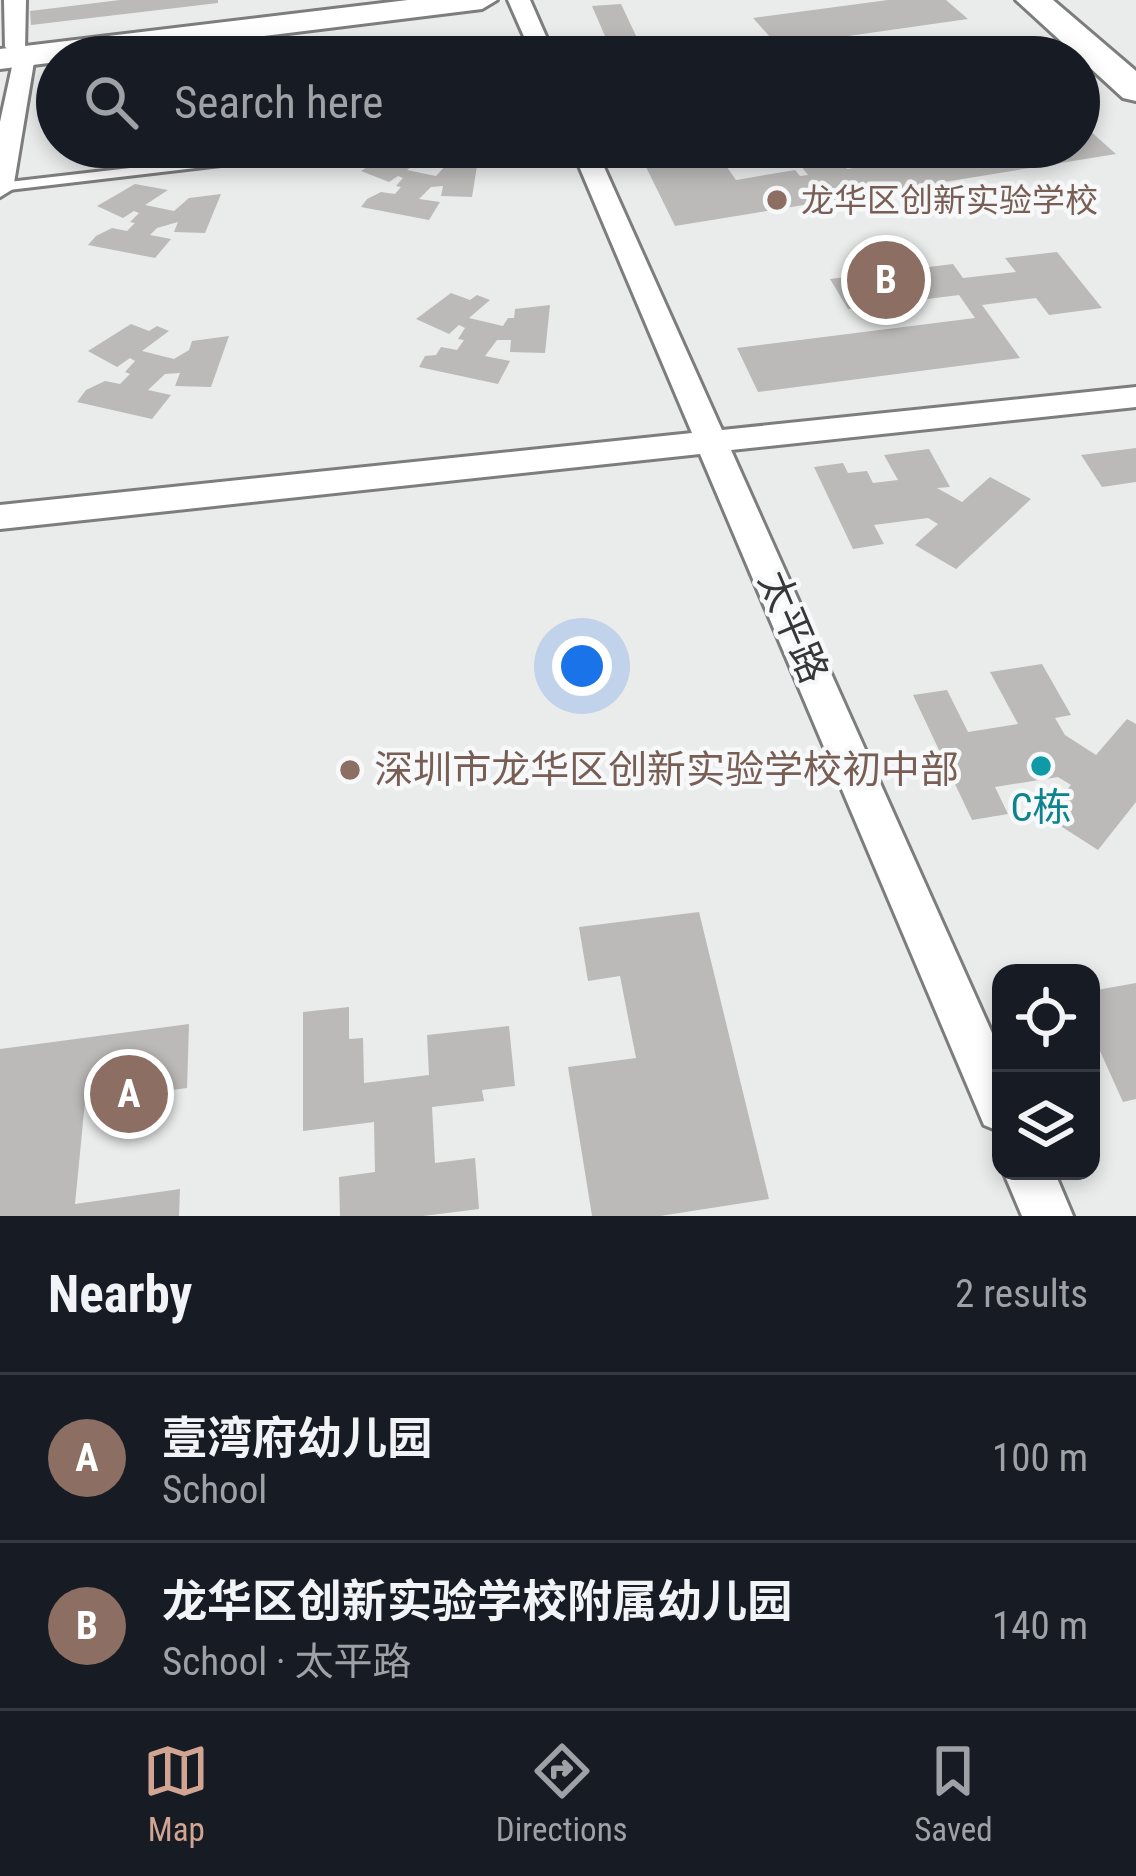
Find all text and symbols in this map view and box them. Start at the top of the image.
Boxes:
search box [36,36,1100,168]
icon: search [78,69,144,135]
text: Search here [174,76,383,129]
place label: 龙华区创新实验学校 [801,181,1098,220]
marker: 龙华区创新实验学校 [764,187,790,213]
pin: B [847,235,925,325]
street label: 太平路 [749,564,837,690]
your location [552,636,612,696]
place label: 深圳市龙华区创新实验学校初中部 [374,747,959,793]
marker: C栋 [1028,753,1054,779]
marker: 深圳市龙华区创新实验学校初中部 [337,757,363,783]
place label: C栋 [1010,785,1072,831]
map controls [992,964,1100,1180]
button: locate [992,964,1100,1072]
pin: A [90,1049,168,1139]
button: layers [992,1072,1100,1180]
text: Nearby [48,1265,192,1324]
text: 2 results [955,1271,1088,1317]
text: 壹湾府幼儿园 [162,1412,432,1465]
text: A [75,1435,99,1481]
text: 100 m [992,1435,1088,1481]
text: School [162,1467,267,1513]
text: 龙华区创新实验学校附属幼儿园 [162,1575,792,1628]
text: B [76,1603,98,1649]
text: 140 m [992,1603,1088,1649]
text: School · 太平路 [162,1639,412,1685]
tab: Map [143,1738,209,1849]
tab: Directions [496,1738,628,1849]
tab: Saved [914,1738,993,1849]

